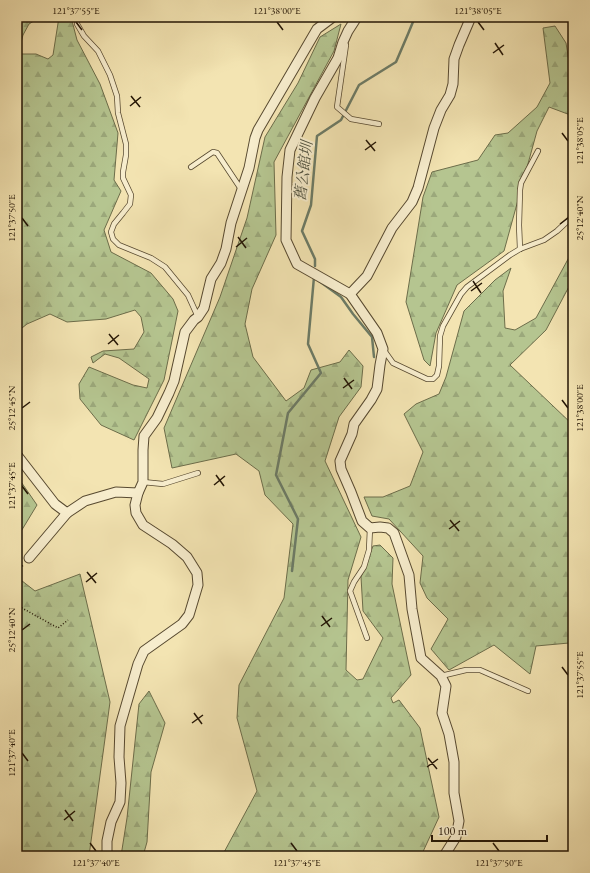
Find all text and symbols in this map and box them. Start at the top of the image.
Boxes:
text: 121°37'55"E [52,4,100,17]
text: 121°38'00"E [253,4,301,17]
text: 121°38'05"E [454,4,502,17]
text: 121°38'05"E [573,117,586,165]
water label: 舊公館圳 [290,137,316,202]
text: 121°37'50"E [5,194,18,242]
text: 25°12'40"N [573,195,586,240]
text: 121°38'00"E [573,384,586,432]
text: 25°12'45"N [5,385,18,430]
text: 121°37'45"E [5,462,18,510]
text: 25°12'40"N [5,607,18,652]
text: 121°37'55"E [573,651,586,699]
text: 121°37'40"E [5,729,18,777]
scale bar [432,817,547,843]
text: 100 m [438,823,468,839]
text: 121°37'40"E [72,856,120,869]
text: 121°37'45"E [273,856,321,869]
text: 121°37'50"E [475,856,523,869]

